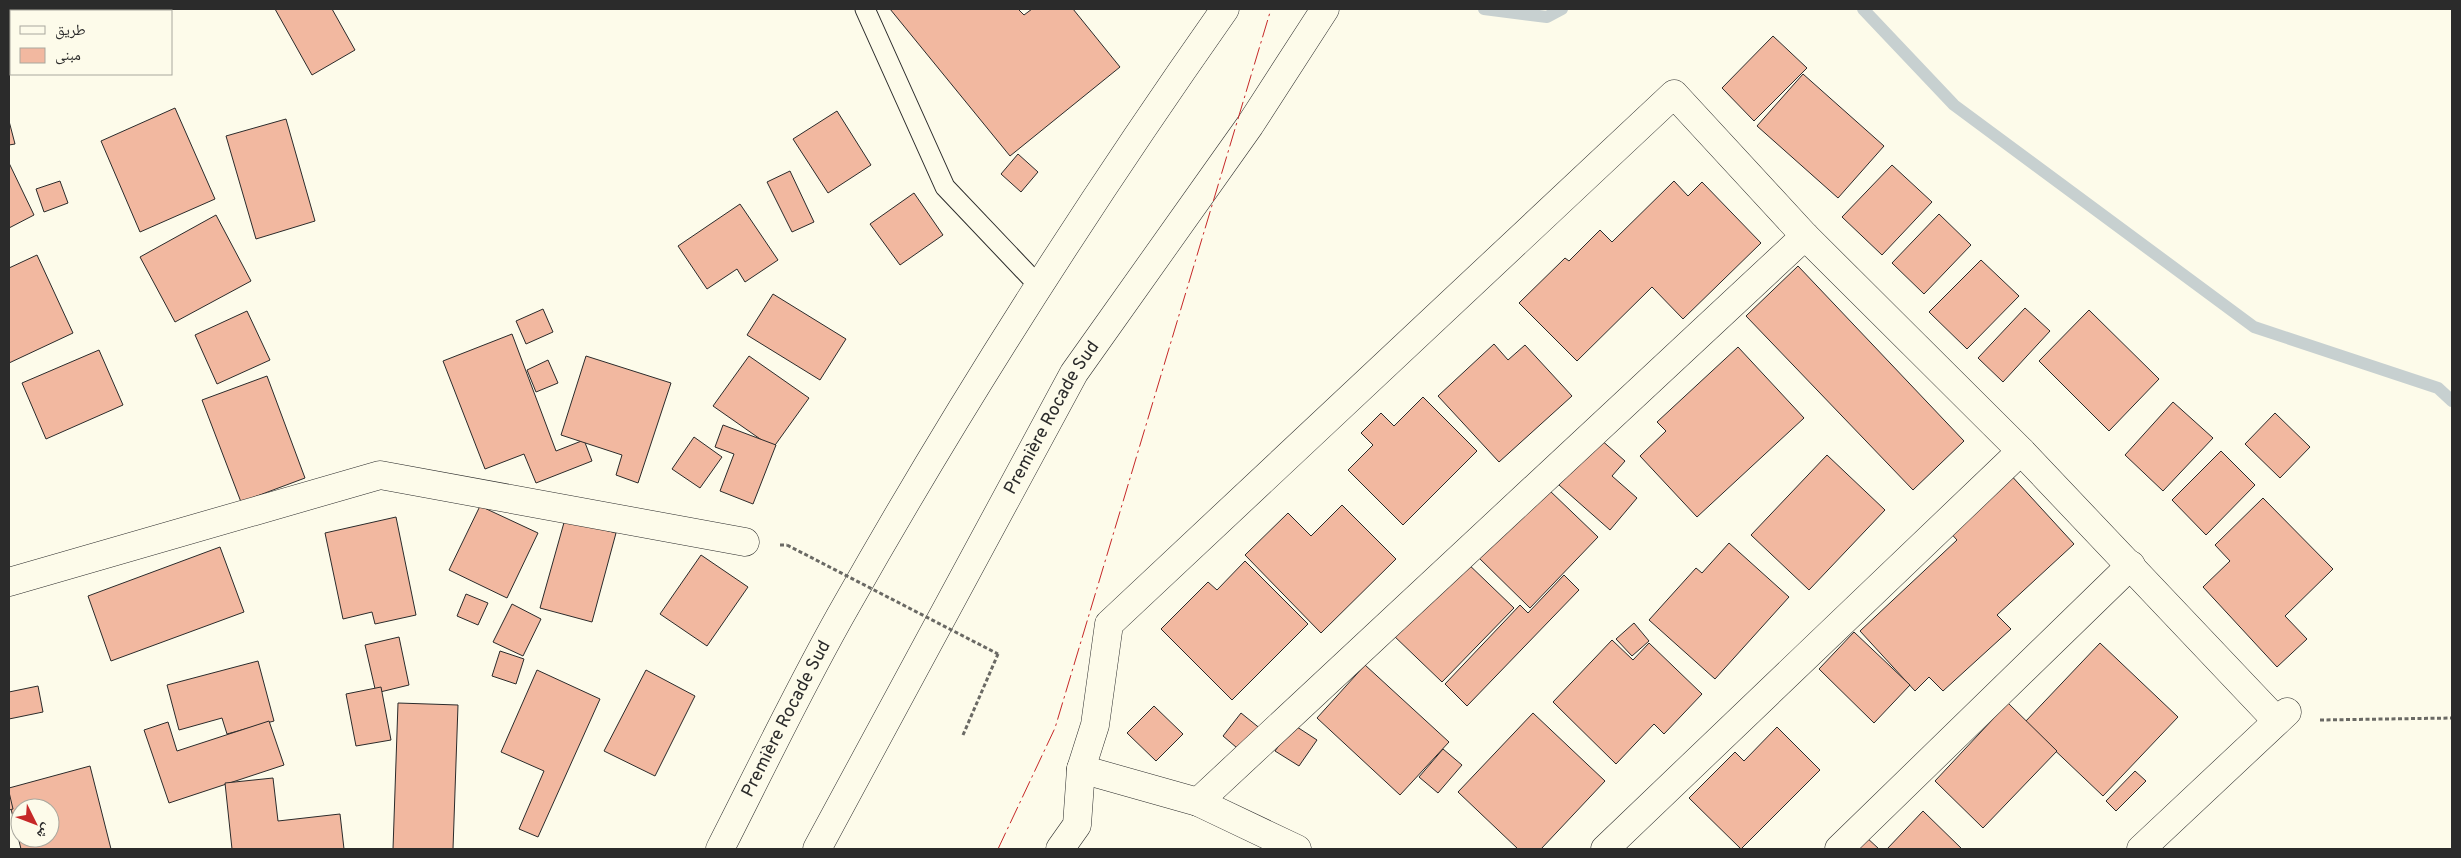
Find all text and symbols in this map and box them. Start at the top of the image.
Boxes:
legend [10,10,172,75]
text: طريق [55,22,86,41]
text: مبنى [55,47,81,66]
street label: Première Rocade Sud [999,336,1105,499]
street label: Première Rocade Sud [737,636,836,801]
north arrow [10,798,60,848]
text: ش [32,819,55,842]

